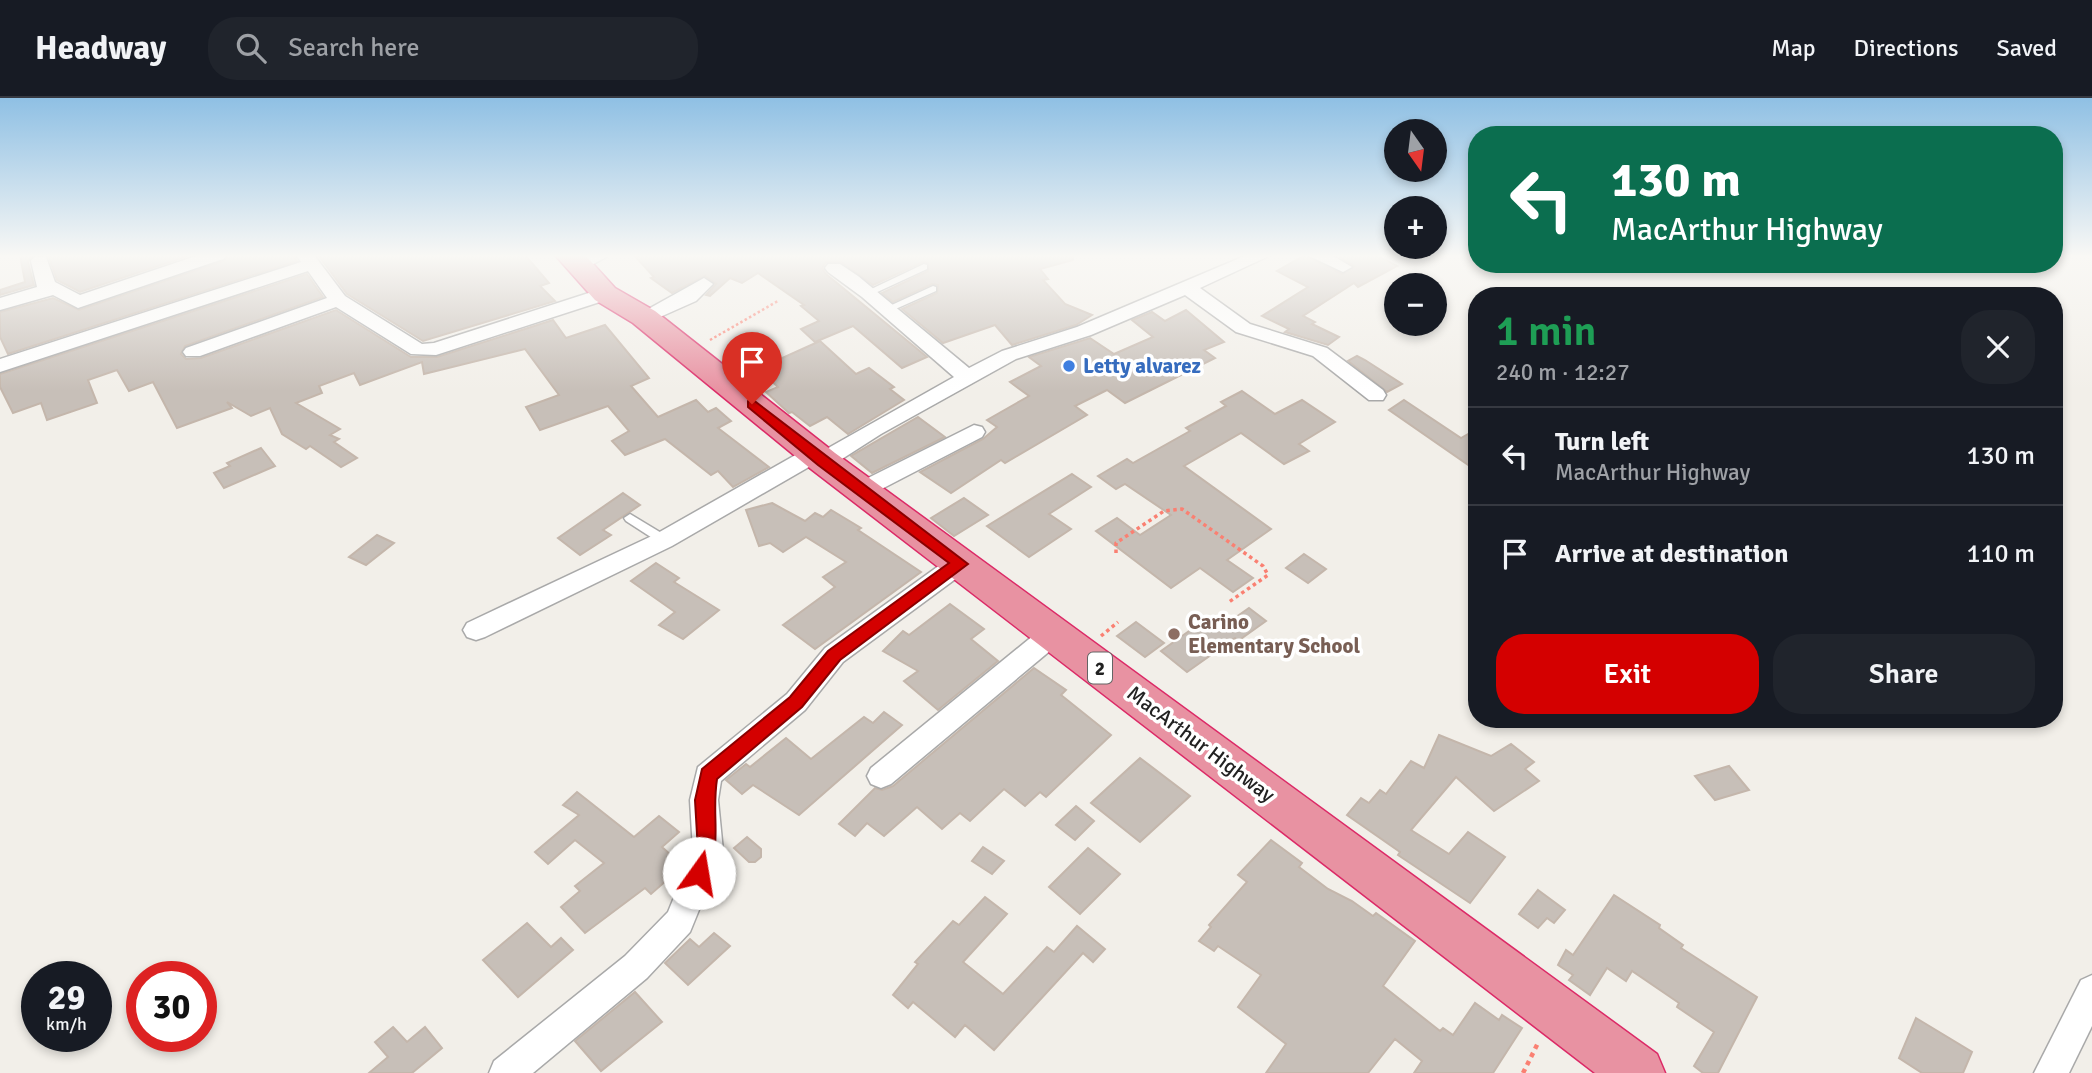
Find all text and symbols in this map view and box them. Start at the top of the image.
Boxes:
search box [208,17,698,80]
text: Headway [35,28,166,69]
icon: search [232,29,270,67]
text: Search here [288,32,419,64]
text: Map [1771,33,1816,63]
text: Directions [1854,33,1959,63]
text: Saved [1997,33,2057,63]
north arrow [1384,119,1447,182]
map controls [1384,119,1447,336]
text: 130 m [1611,150,1741,210]
icon: left [1496,154,1587,245]
button: + [1384,196,1447,259]
text: MacArthur Highway [1611,210,1883,249]
button: − [1384,273,1447,336]
text: 1 min [1496,306,1597,357]
button: close [1961,310,2035,384]
pin [722,332,782,404]
icon: arrive [733,343,771,381]
place label: Letty alvarez [1083,353,1201,379]
marker: Letty alvarez [1061,358,1077,374]
text: 240 m · 12:27 [1496,358,1630,387]
text: Turn left [1555,426,1649,458]
icon: left [1496,437,1534,475]
text: 130 m [1966,440,2035,472]
text: MacArthur Highway [1555,458,1750,487]
icon: arrive [1496,535,1534,573]
text: Arrive at destination [1555,538,1788,570]
text: 110 m [1966,538,2035,570]
place label: Carino Elementary School [1188,609,1360,659]
marker: Carino Elementary School [1166,626,1182,642]
button: Exit [1496,634,1759,714]
button: Share [1773,634,2035,714]
road number: 2 [1088,652,1112,684]
street label: MacArthur Highway [1122,680,1280,808]
position arrow [662,836,736,910]
speed limit sign: 30 [126,961,217,1052]
text: 29 [48,976,85,1019]
text: km/h [46,1013,87,1035]

